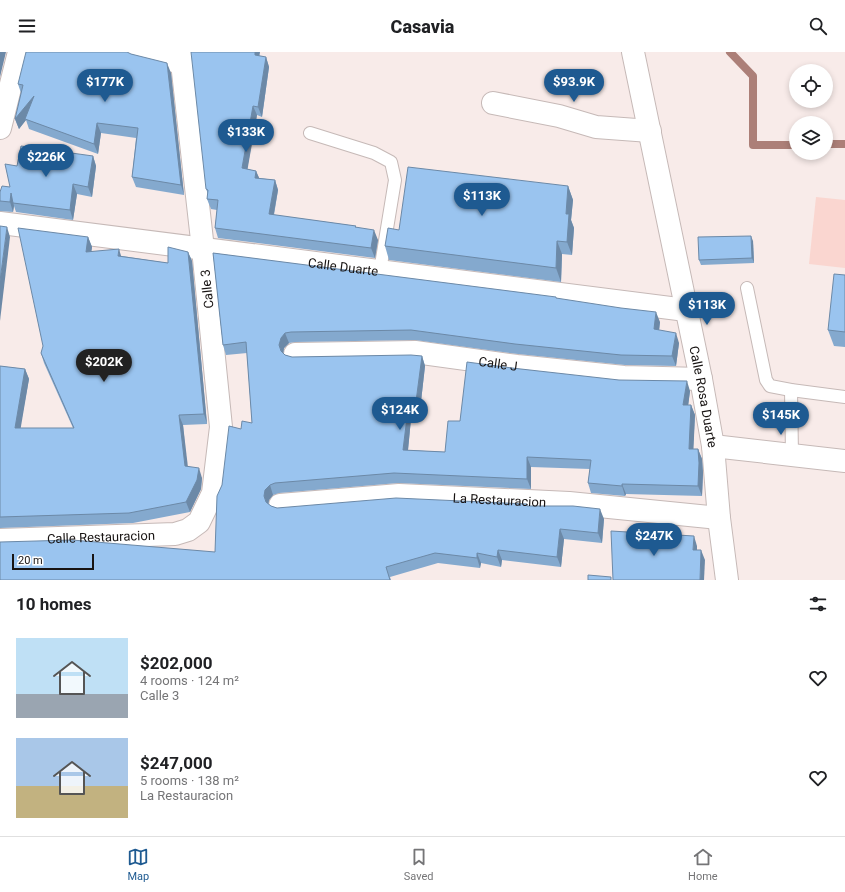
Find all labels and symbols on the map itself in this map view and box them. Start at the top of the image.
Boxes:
pin: $177K [77,69,133,103]
pin: $93.9K [541,69,607,103]
pin: $133K [218,119,274,153]
pin: $226K [18,144,74,178]
pin: $113K [454,183,510,217]
street label: Calle Duarte [307,255,379,278]
street label: Calle 3 [197,269,217,309]
pin: $113K [679,292,735,326]
street label: Calle Rosa Duarte [687,345,721,449]
pin: $202K [76,349,132,383]
street label: Calle J [478,353,519,374]
pin: $124K [372,397,428,431]
pin: $145K [753,402,809,436]
street label: La Restauracion [453,490,546,509]
pin: $247K [626,523,682,557]
street label: Calle Restauracion [47,527,155,546]
scale bar [12,552,94,571]

